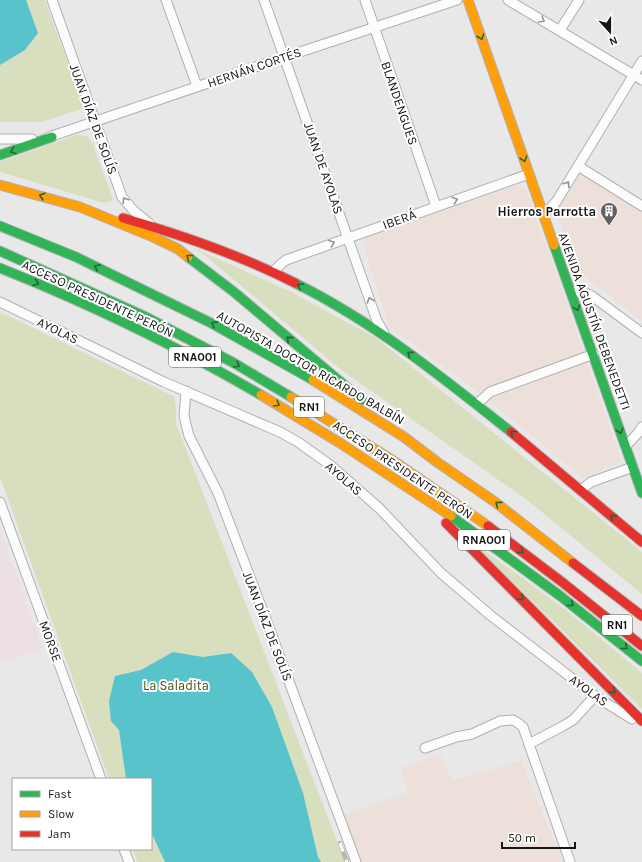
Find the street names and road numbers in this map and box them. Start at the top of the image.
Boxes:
street label: HERNÁN CORTÉS [205,42,303,91]
street label: BLANDENGUES [378,59,421,147]
street label: JUAN DÍAZ DE SOLÍS [67,61,122,176]
street label: JUAN DE AYOLAS [301,120,346,216]
street label: IBERÁ [380,204,418,232]
street label: AVENIDA AGUSTÍN DEBENEDETTI [555,230,636,412]
street label: ACCESO PRESIDENTE PERÓN [20,256,176,340]
street label: AUTOPISTA DOCTOR RICARDO BALBÍN [214,306,408,427]
street label: AYOLAS [35,314,81,347]
road number: RNA001 [169,347,221,367]
road number: RN1 [294,397,324,417]
street label: ACCESO PRESIDENTE PERÓN [330,416,476,522]
street label: AYOLAS [322,458,365,498]
road number: RNA001 [458,530,510,550]
street label: JUAN DÍAZ DE SOLÍS [240,568,297,683]
road number: RN1 [602,615,632,635]
street label: MORSE [36,619,65,664]
street label: AYOLAS [567,671,611,709]

